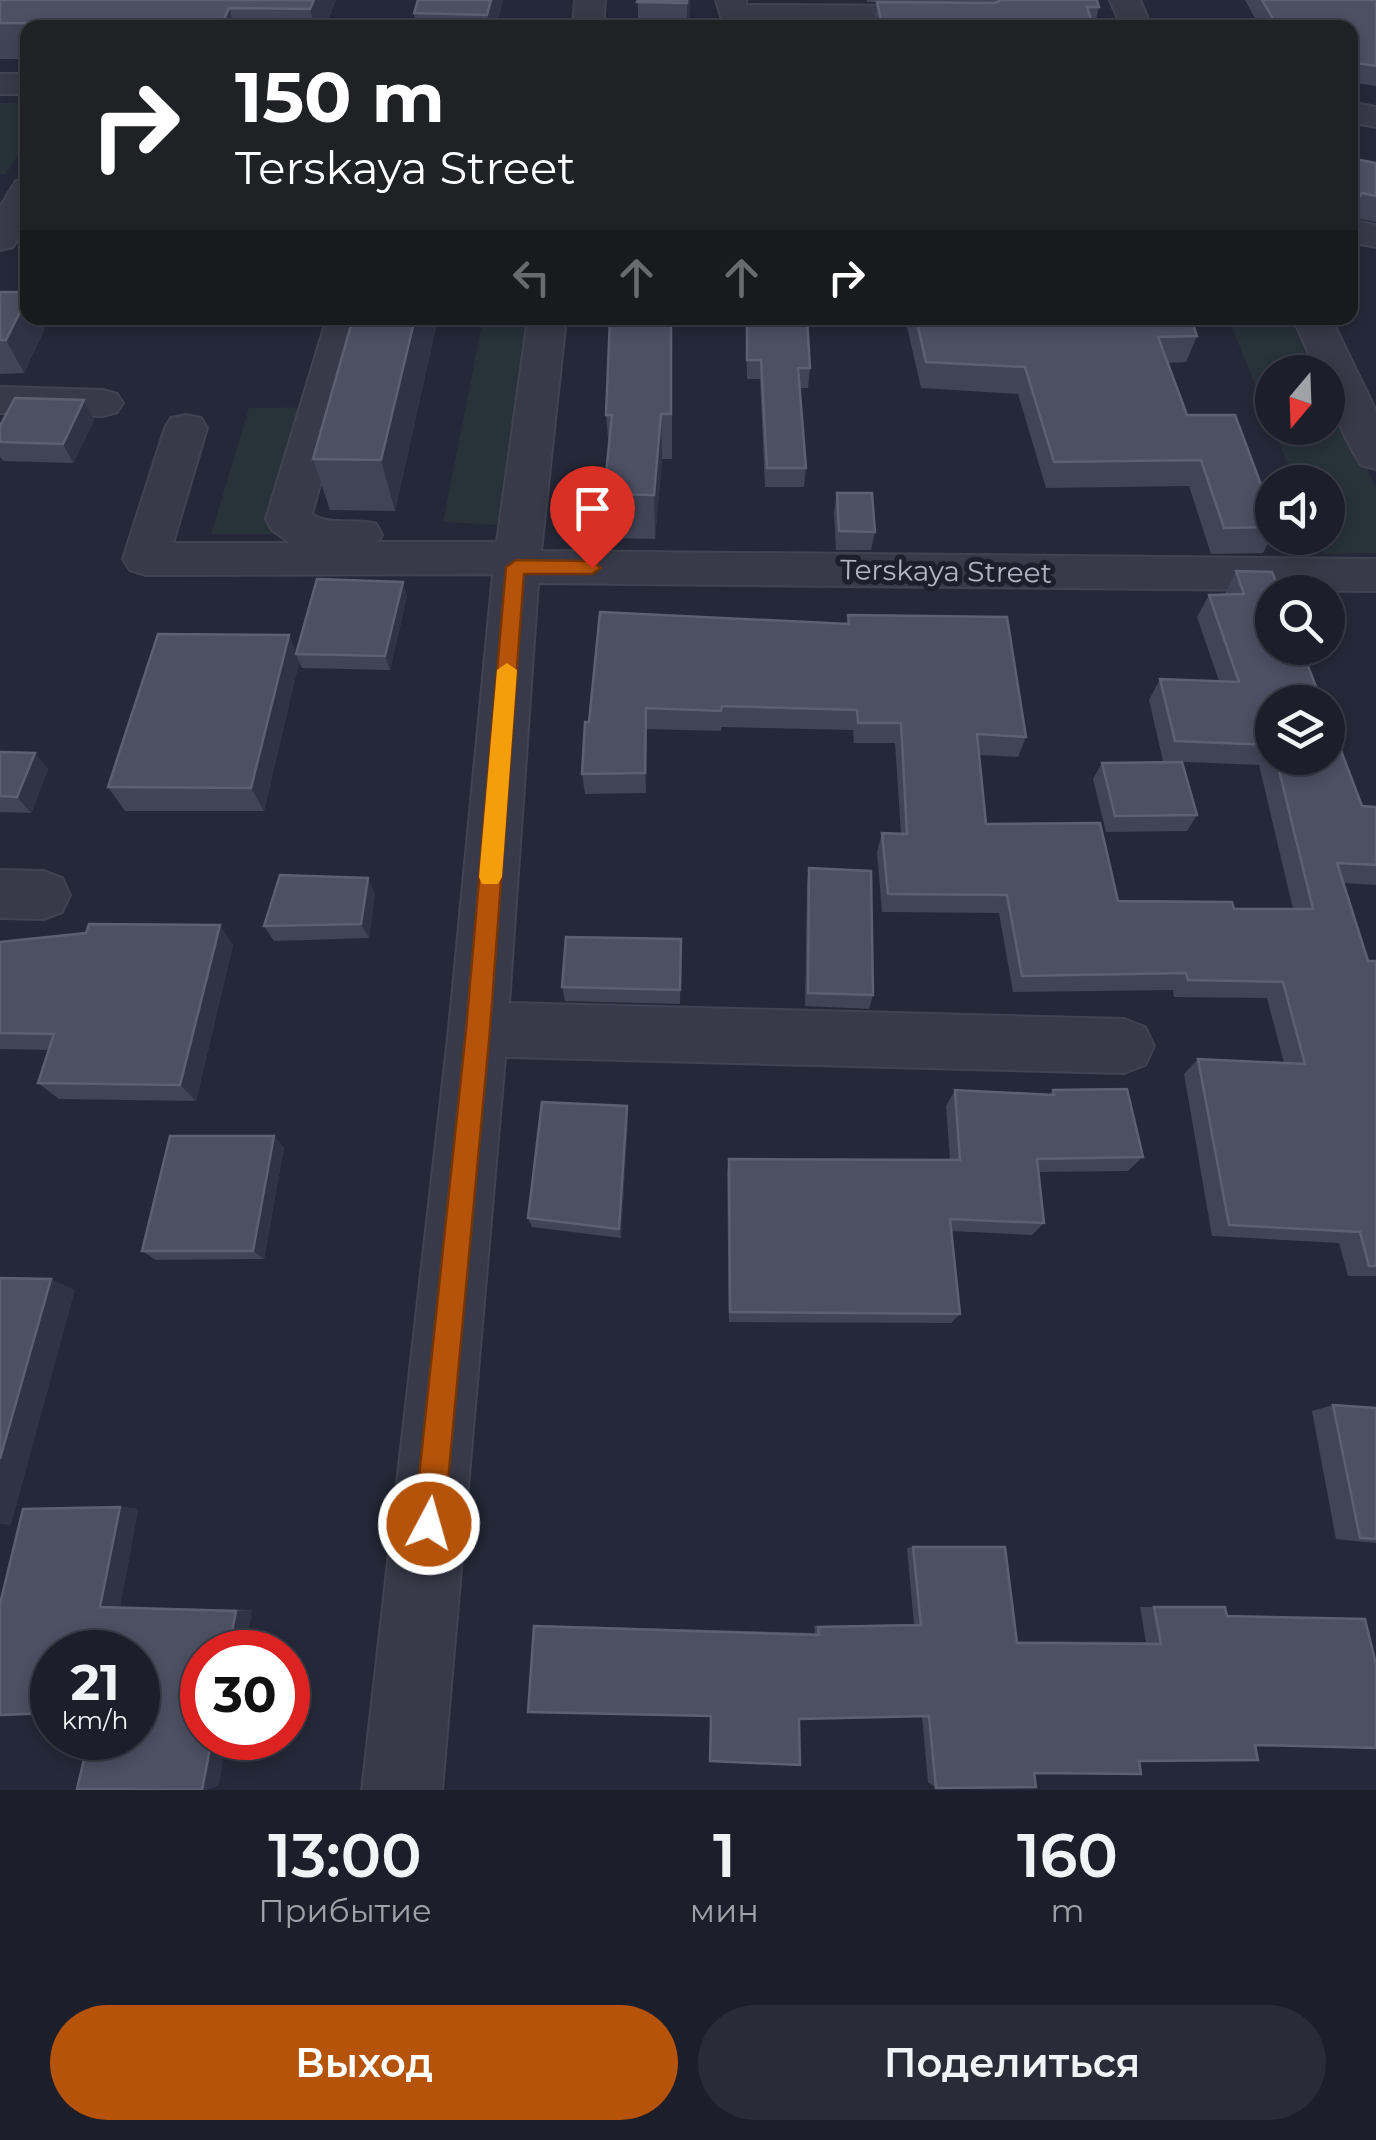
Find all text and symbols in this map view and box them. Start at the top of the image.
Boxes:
text: 150 m [235,54,445,140]
icon: right [70,60,200,190]
text: Terskaya Street [235,140,575,195]
icon: left [504,250,559,305]
icon: ahead [609,250,664,305]
icon: ahead [714,250,769,305]
icon: right [819,250,874,305]
north arrow [1255,355,1345,445]
map controls [1255,355,1345,775]
button: sound [1255,465,1345,555]
pin [550,466,635,569]
icon: arrive [565,481,620,536]
street label: Terskaya Street [840,552,1052,590]
button: search [1255,575,1345,665]
button: layers [1255,685,1345,775]
position arrow [377,1472,481,1576]
speed limit sign: 30 [180,1630,310,1760]
text: 21 [70,1652,120,1713]
text: km/h [62,1705,128,1735]
text: 13:00 [268,1819,422,1892]
text: 1 [713,1819,736,1892]
text: 160 [1017,1819,1118,1892]
text: Прибытие [258,1891,432,1930]
text: мин [690,1891,759,1930]
text: m [1050,1891,1084,1930]
button: Выход [50,2005,678,2120]
button: Поделиться [698,2005,1326,2120]

